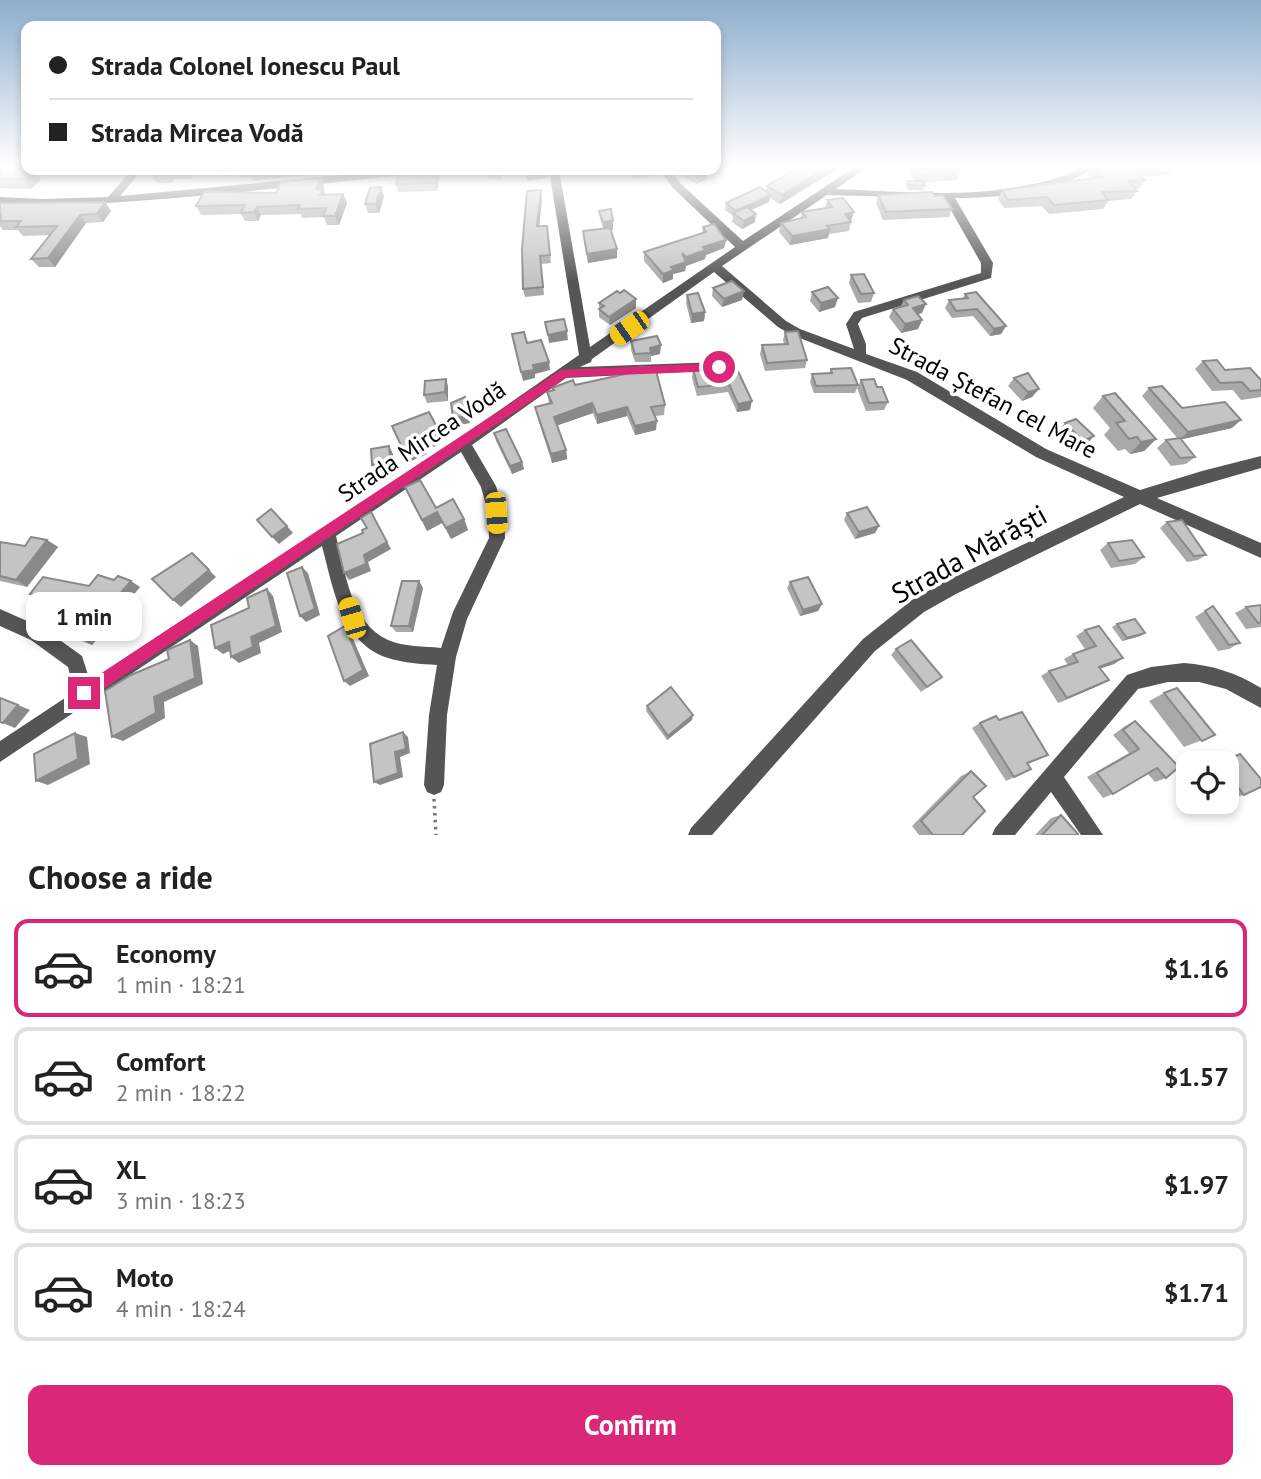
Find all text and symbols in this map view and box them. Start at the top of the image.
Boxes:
text: Strada Colonel Ionescu Paul [91,49,400,82]
text: Strada Mircea Vodă [91,116,304,149]
car [606,307,653,349]
street label: Strada Ștefan cel Mare [884,330,1103,466]
route start [703,351,735,383]
street label: Strada Mircea Vodă [332,374,512,509]
car [485,491,508,535]
street label: Strada Mărăști [884,496,1053,612]
callout: 1 min [26,592,142,640]
car [337,595,368,641]
text: 1 min [56,602,112,631]
route end [68,677,100,709]
map controls [1176,751,1239,814]
button: locate [1176,751,1239,814]
text: Choose a ride [28,856,213,898]
icon: car [32,937,95,1000]
text: Economy [116,937,216,970]
text: $1.16 [1164,952,1229,985]
text: 1 min · 18:21 [116,970,246,999]
icon: car [32,1045,95,1108]
text: Comfort [116,1045,206,1078]
text: $1.57 [1164,1060,1229,1093]
text: 2 min · 18:22 [116,1078,246,1107]
icon: car [32,1153,95,1216]
text: XL [116,1153,146,1186]
text: $1.97 [1164,1168,1229,1201]
text: 3 min · 18:23 [116,1186,246,1215]
icon: car [32,1261,95,1324]
text: Moto [116,1261,174,1294]
text: $1.71 [1164,1276,1229,1309]
text: 4 min · 18:24 [116,1294,246,1323]
button: Confirm [28,1385,1233,1465]

